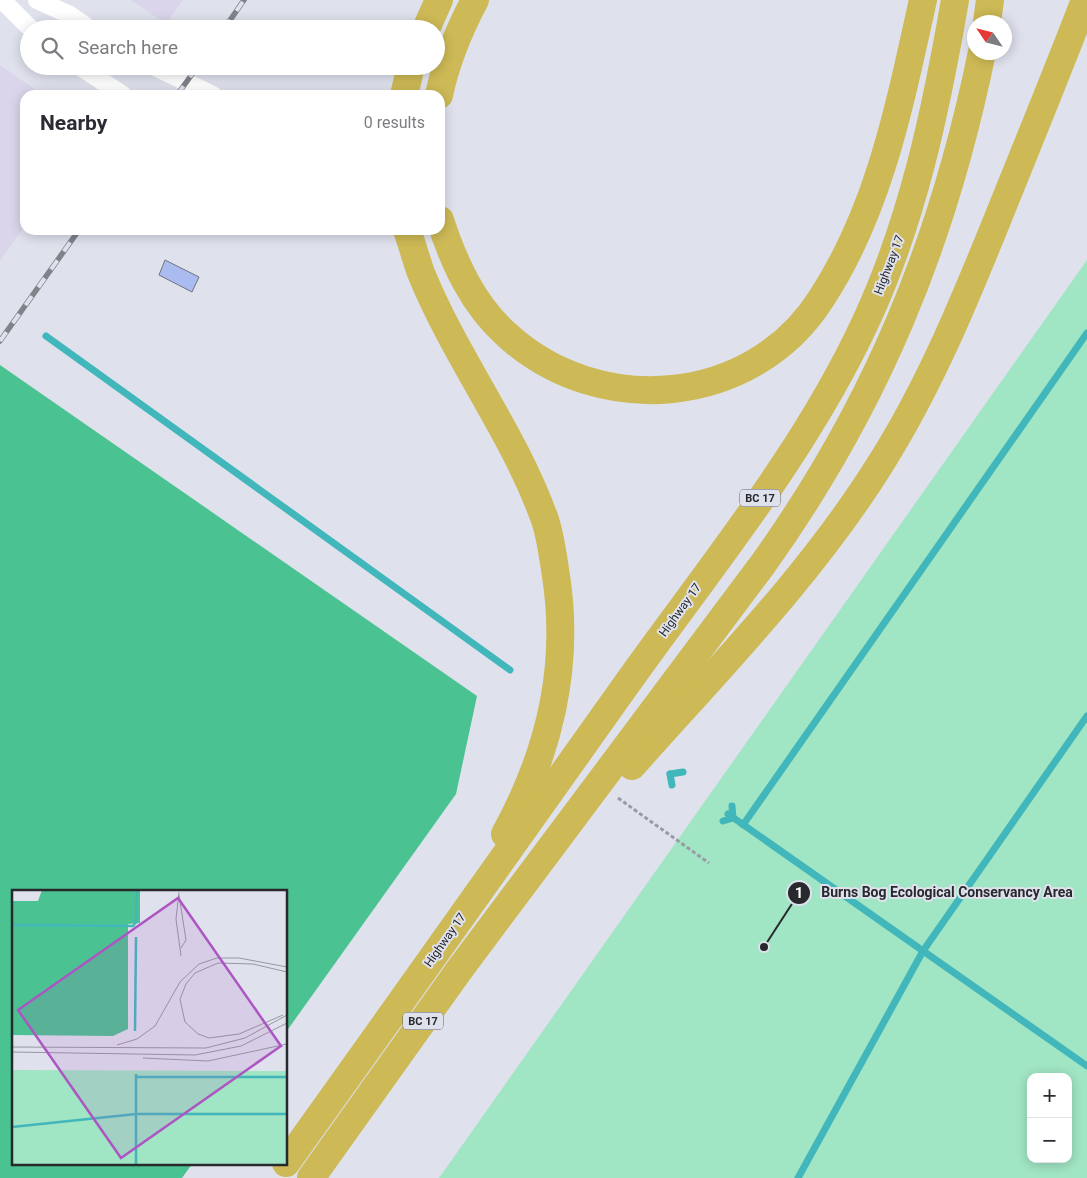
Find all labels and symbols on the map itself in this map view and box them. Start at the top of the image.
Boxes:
north arrow [967,15,1012,60]
street label: Highway 17 [871,233,907,297]
road number: BC 17 [740,489,780,506]
street label: Highway 17 [656,580,704,639]
callout: Burns Bog Ecological Conservancy Area [786,878,1082,907]
text: 1 [795,884,803,902]
text: Burns Bog Ecological Conservancy Area [821,884,1073,900]
inset map [12,890,288,1166]
street label: Highway 17 [421,910,469,970]
road number: BC 17 [403,1012,443,1030]

